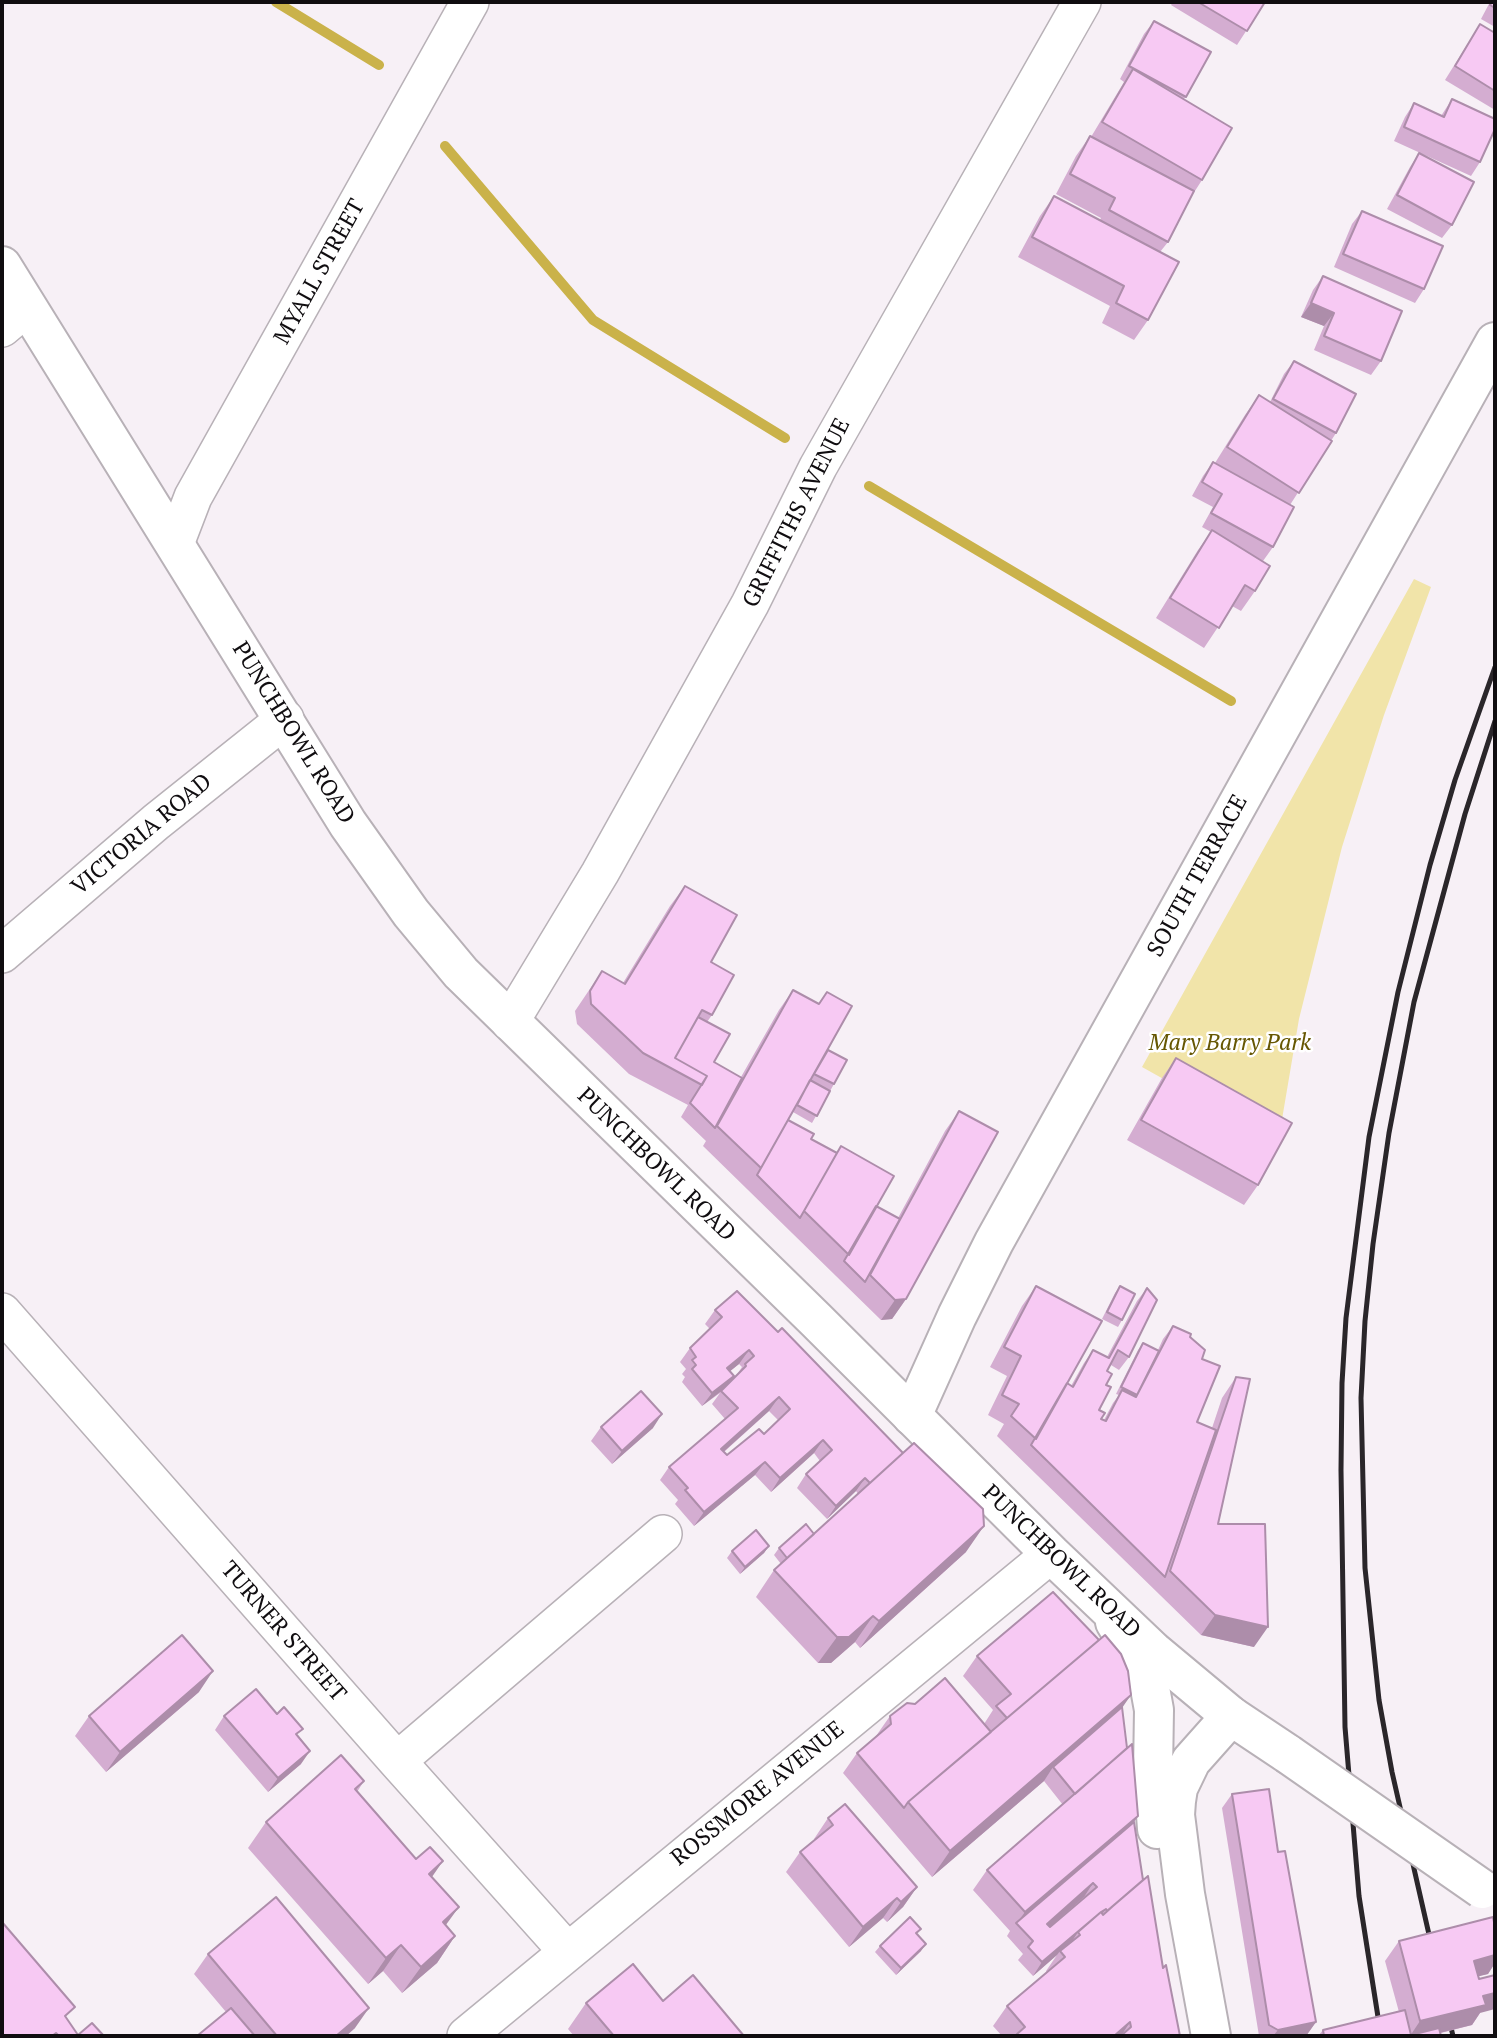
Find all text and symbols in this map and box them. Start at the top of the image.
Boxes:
street label: MYALL STREET [269,195,371,349]
street label: GRIFFITHS AVENUE [737,414,857,612]
street label: PUNCHBOWL ROAD [226,637,360,829]
street label: VICTORIA ROAD [66,768,218,902]
street label: SOUTH TERRACE [1142,790,1254,962]
park label: Mary Barry Park [1149,1029,1311,1057]
street label: PUNCHBOWL ROAD [571,1082,741,1248]
street label: PUNCHBOWL ROAD [976,1479,1146,1645]
street label: TURNER STREET [215,1556,351,1708]
street label: ROSSMORE AVENUE [666,1716,850,1872]

